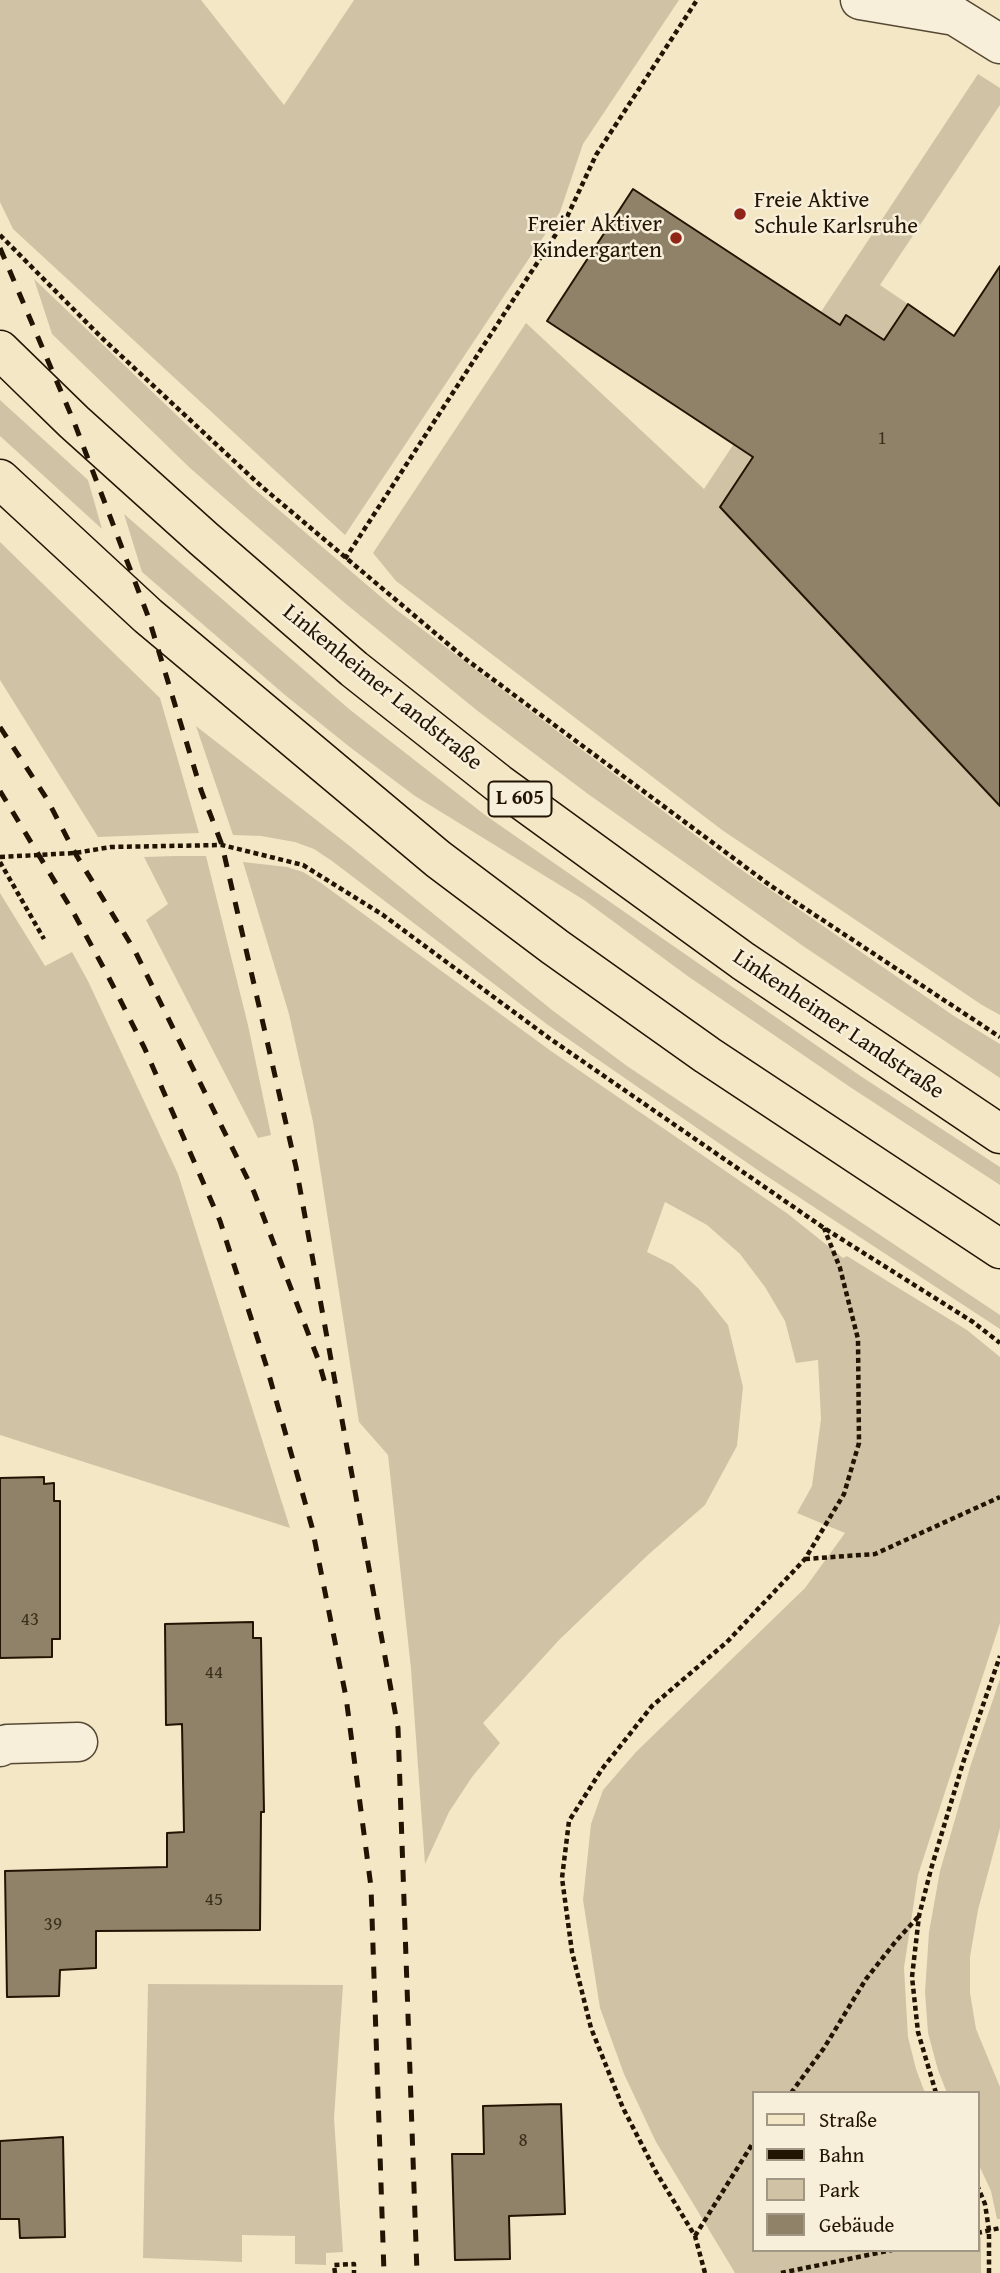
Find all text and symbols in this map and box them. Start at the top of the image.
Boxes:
place label: Freie Aktive Schule Karlsruhe [754,187,918,241]
marker: Freie Aktive Schule Karlsruhe [732,206,748,222]
place label: Freier Aktiver Kindergarten [528,211,662,265]
marker: Freier Aktiver Kindergarten [668,230,684,246]
house number: 1 [877,428,887,450]
street label: Linkenheimer Landstraße [277,599,487,777]
road number: L 605 [489,782,552,816]
street label: Linkenheimer Landstraße [727,944,949,1106]
house number: 43 [21,1609,39,1631]
house number: 44 [205,1662,223,1684]
house number: 45 [205,1889,223,1911]
house number: 39 [44,1914,62,1936]
legend [752,2091,979,2252]
text: Straße [819,2104,877,2135]
house number: 8 [518,2130,528,2152]
text: Bahn [819,2139,864,2170]
text: Park [819,2174,860,2205]
text: Gebäude [819,2209,894,2240]

